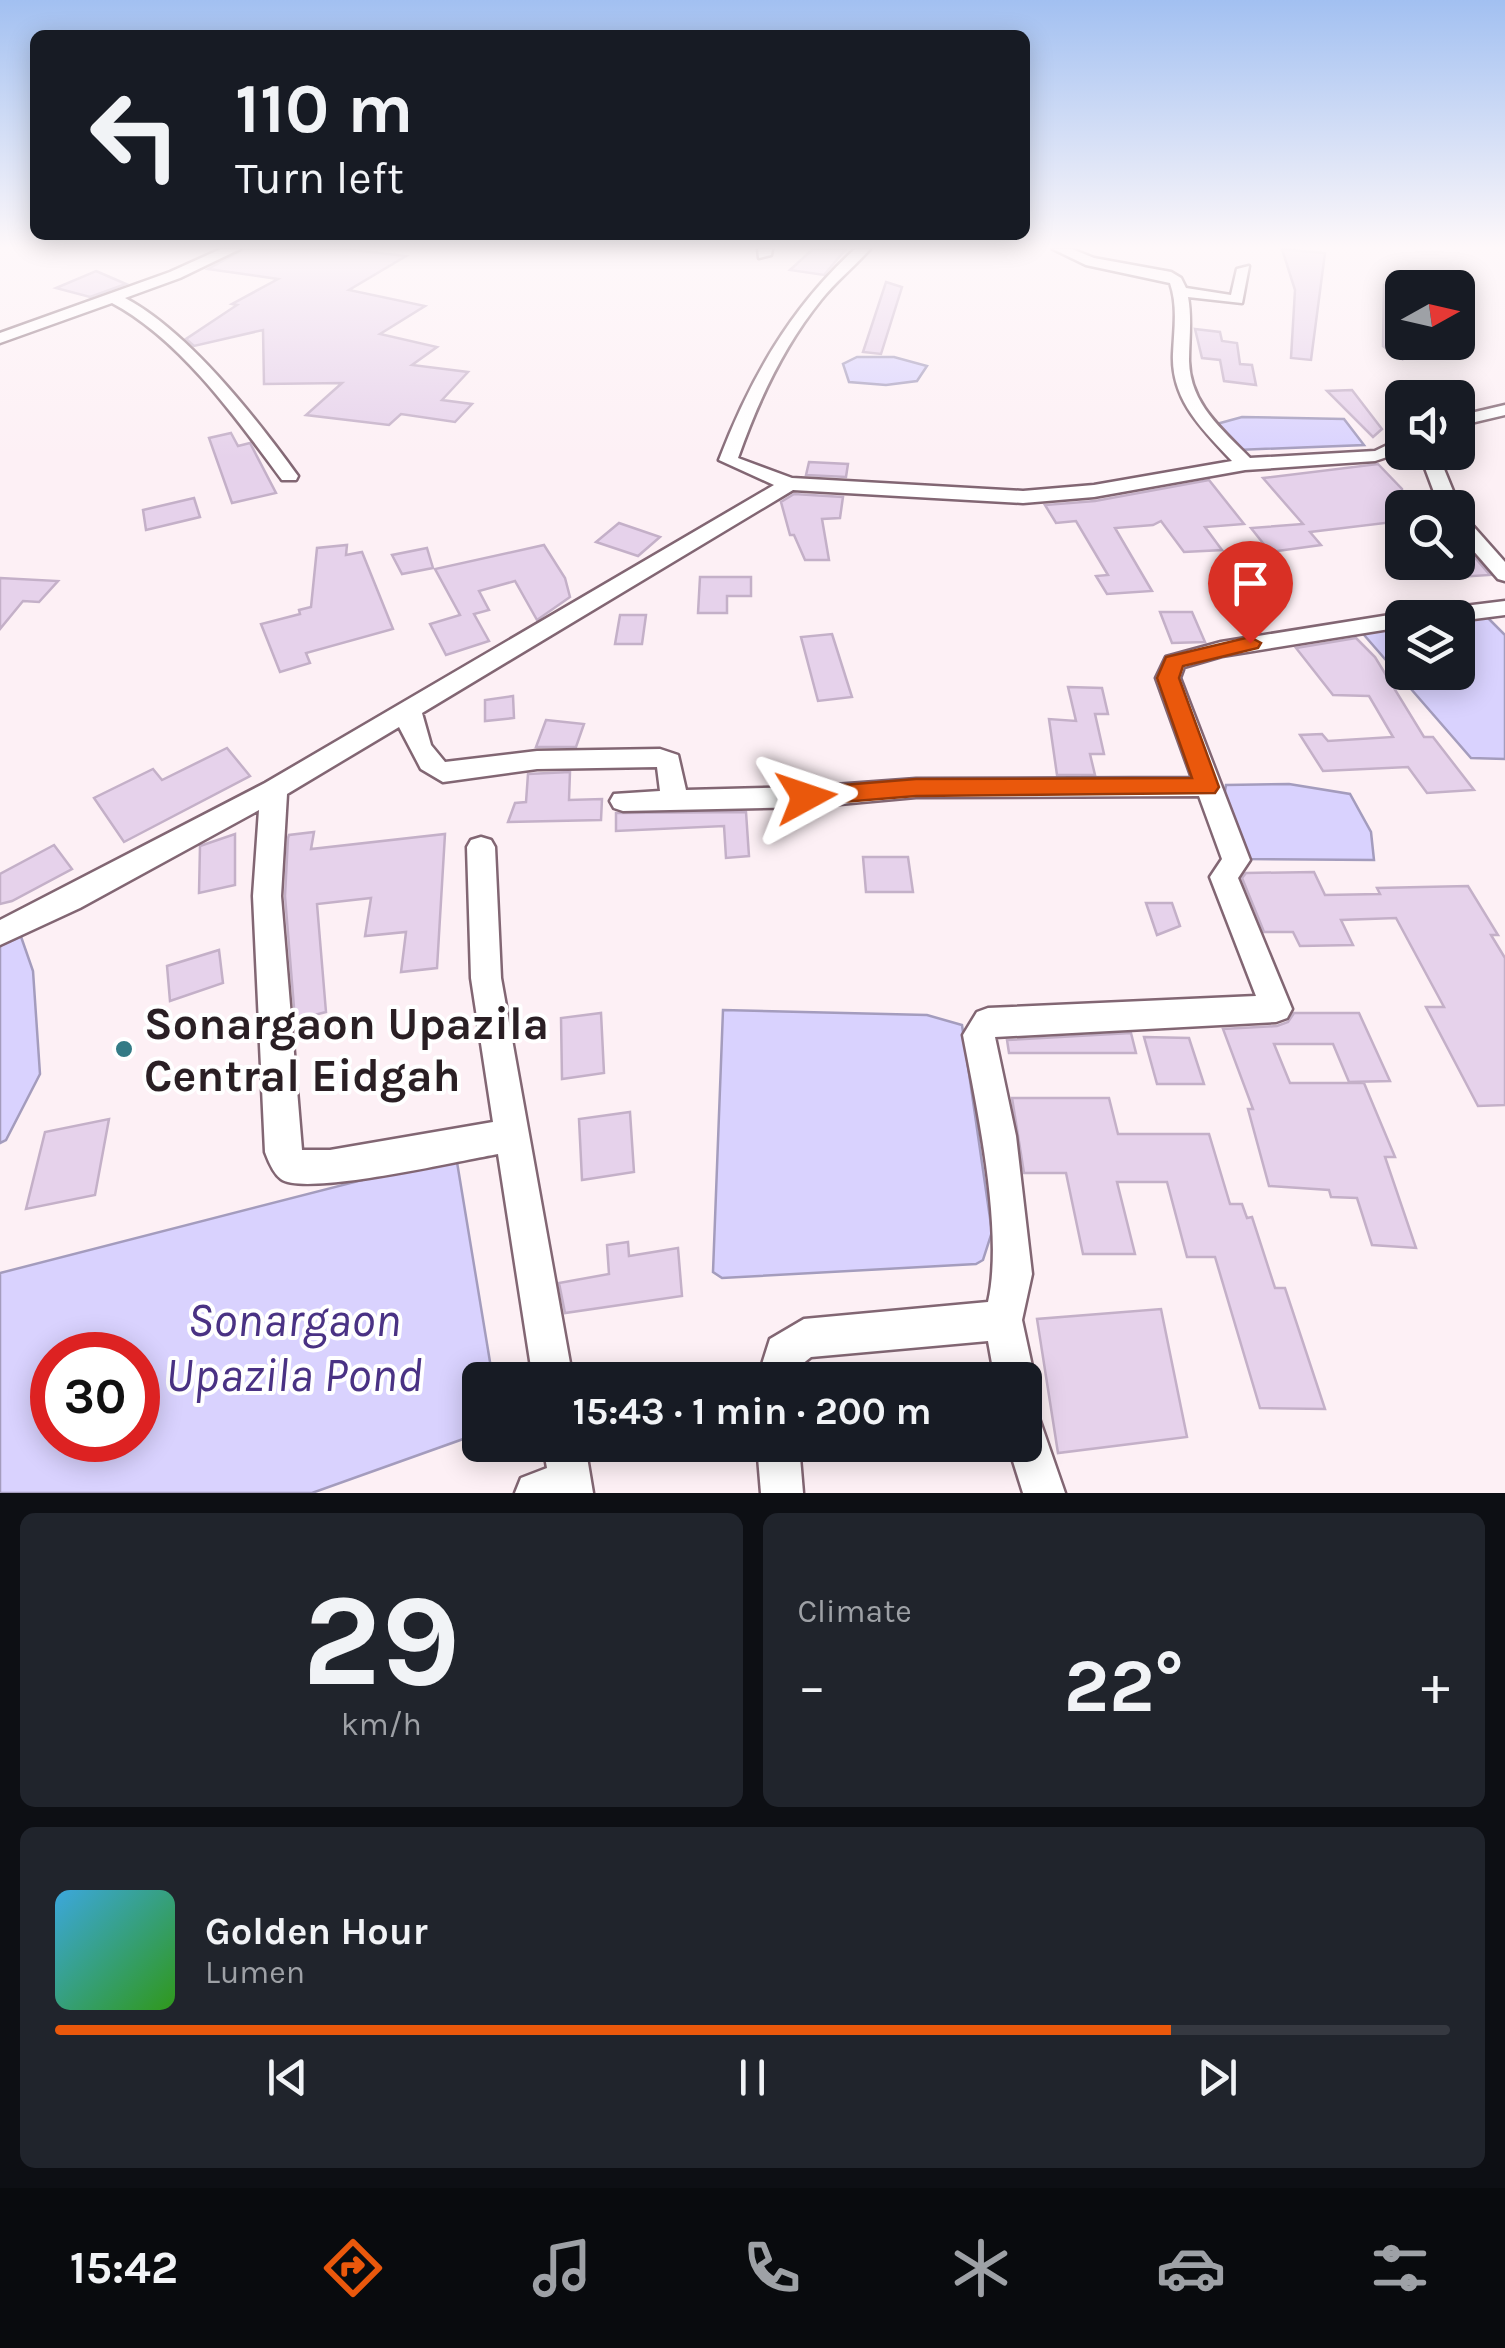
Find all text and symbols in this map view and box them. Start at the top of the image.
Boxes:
text: 110 m [235,68,413,150]
icon: left [70,70,200,200]
text: Turn left [235,152,404,204]
north arrow [1385,270,1475,360]
map controls [1385,270,1475,690]
button: sound [1385,380,1475,470]
button: search [1385,490,1475,580]
pin [1208,541,1293,644]
icon: arrive [1223,556,1278,611]
button: layers [1385,600,1475,690]
position arrow [754,745,858,849]
place label: Sonargaon Upazila Central Eidgah [144,998,549,1103]
marker: Sonargaon Upazila Central Eidgah [113,1038,135,1060]
water label: Sonargaon Upazila Pond [165,1292,423,1403]
speed limit sign: 30 [30,1332,160,1462]
text: 15:43 · 1 min · 200 m [572,1389,932,1434]
text: 29 [302,1565,460,1717]
text: Climate [798,1593,912,1630]
text: 22° [1064,1642,1184,1730]
text: − [798,1654,826,1718]
text: + [1421,1654,1450,1718]
text: km/h [341,1706,422,1743]
text: Golden Hour [205,1909,428,1954]
text: Lumen [205,1954,305,1991]
icon: previous [260,2050,315,2105]
icon: pause [725,2050,780,2105]
icon: next [1190,2050,1245,2105]
icon: directions [318,2233,388,2303]
icon: music [527,2233,597,2303]
icon: phone [737,2233,807,2303]
icon: climate [946,2233,1016,2303]
icon: car [1156,2233,1226,2303]
icon: filters [1365,2233,1435,2303]
text: 15:42 [70,2242,178,2294]

